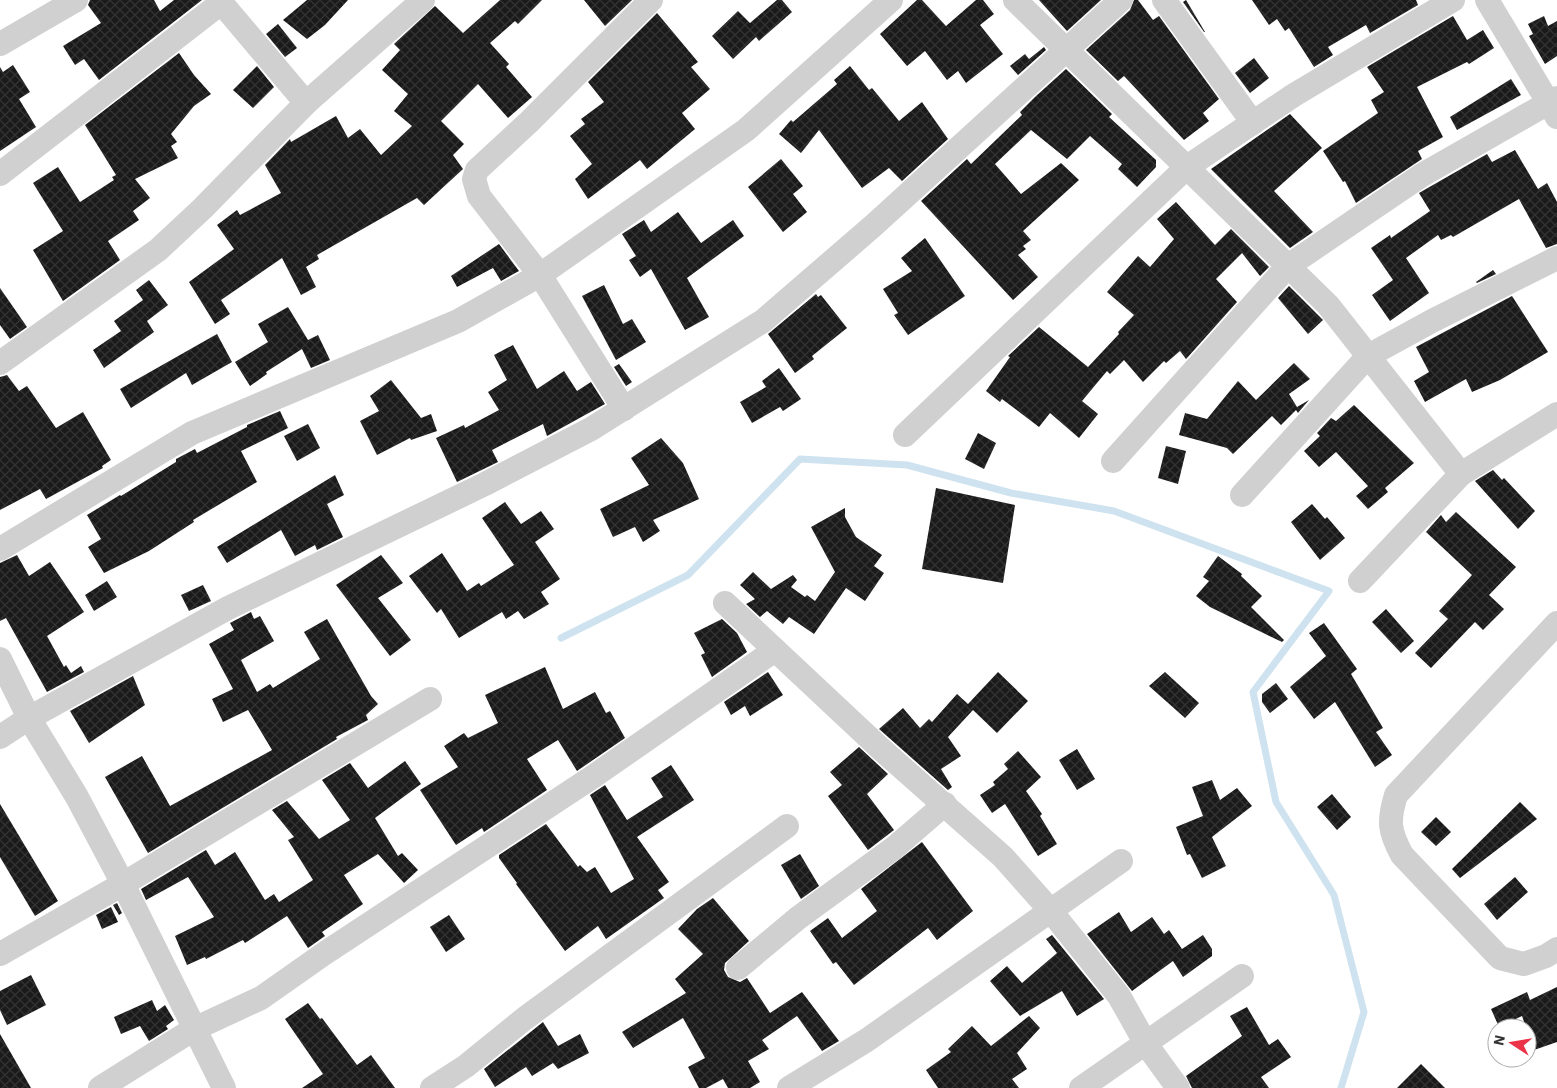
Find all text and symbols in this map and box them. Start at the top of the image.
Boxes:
north arrow [1487,1018,1537,1068]
text: N [1489,1033,1509,1047]

